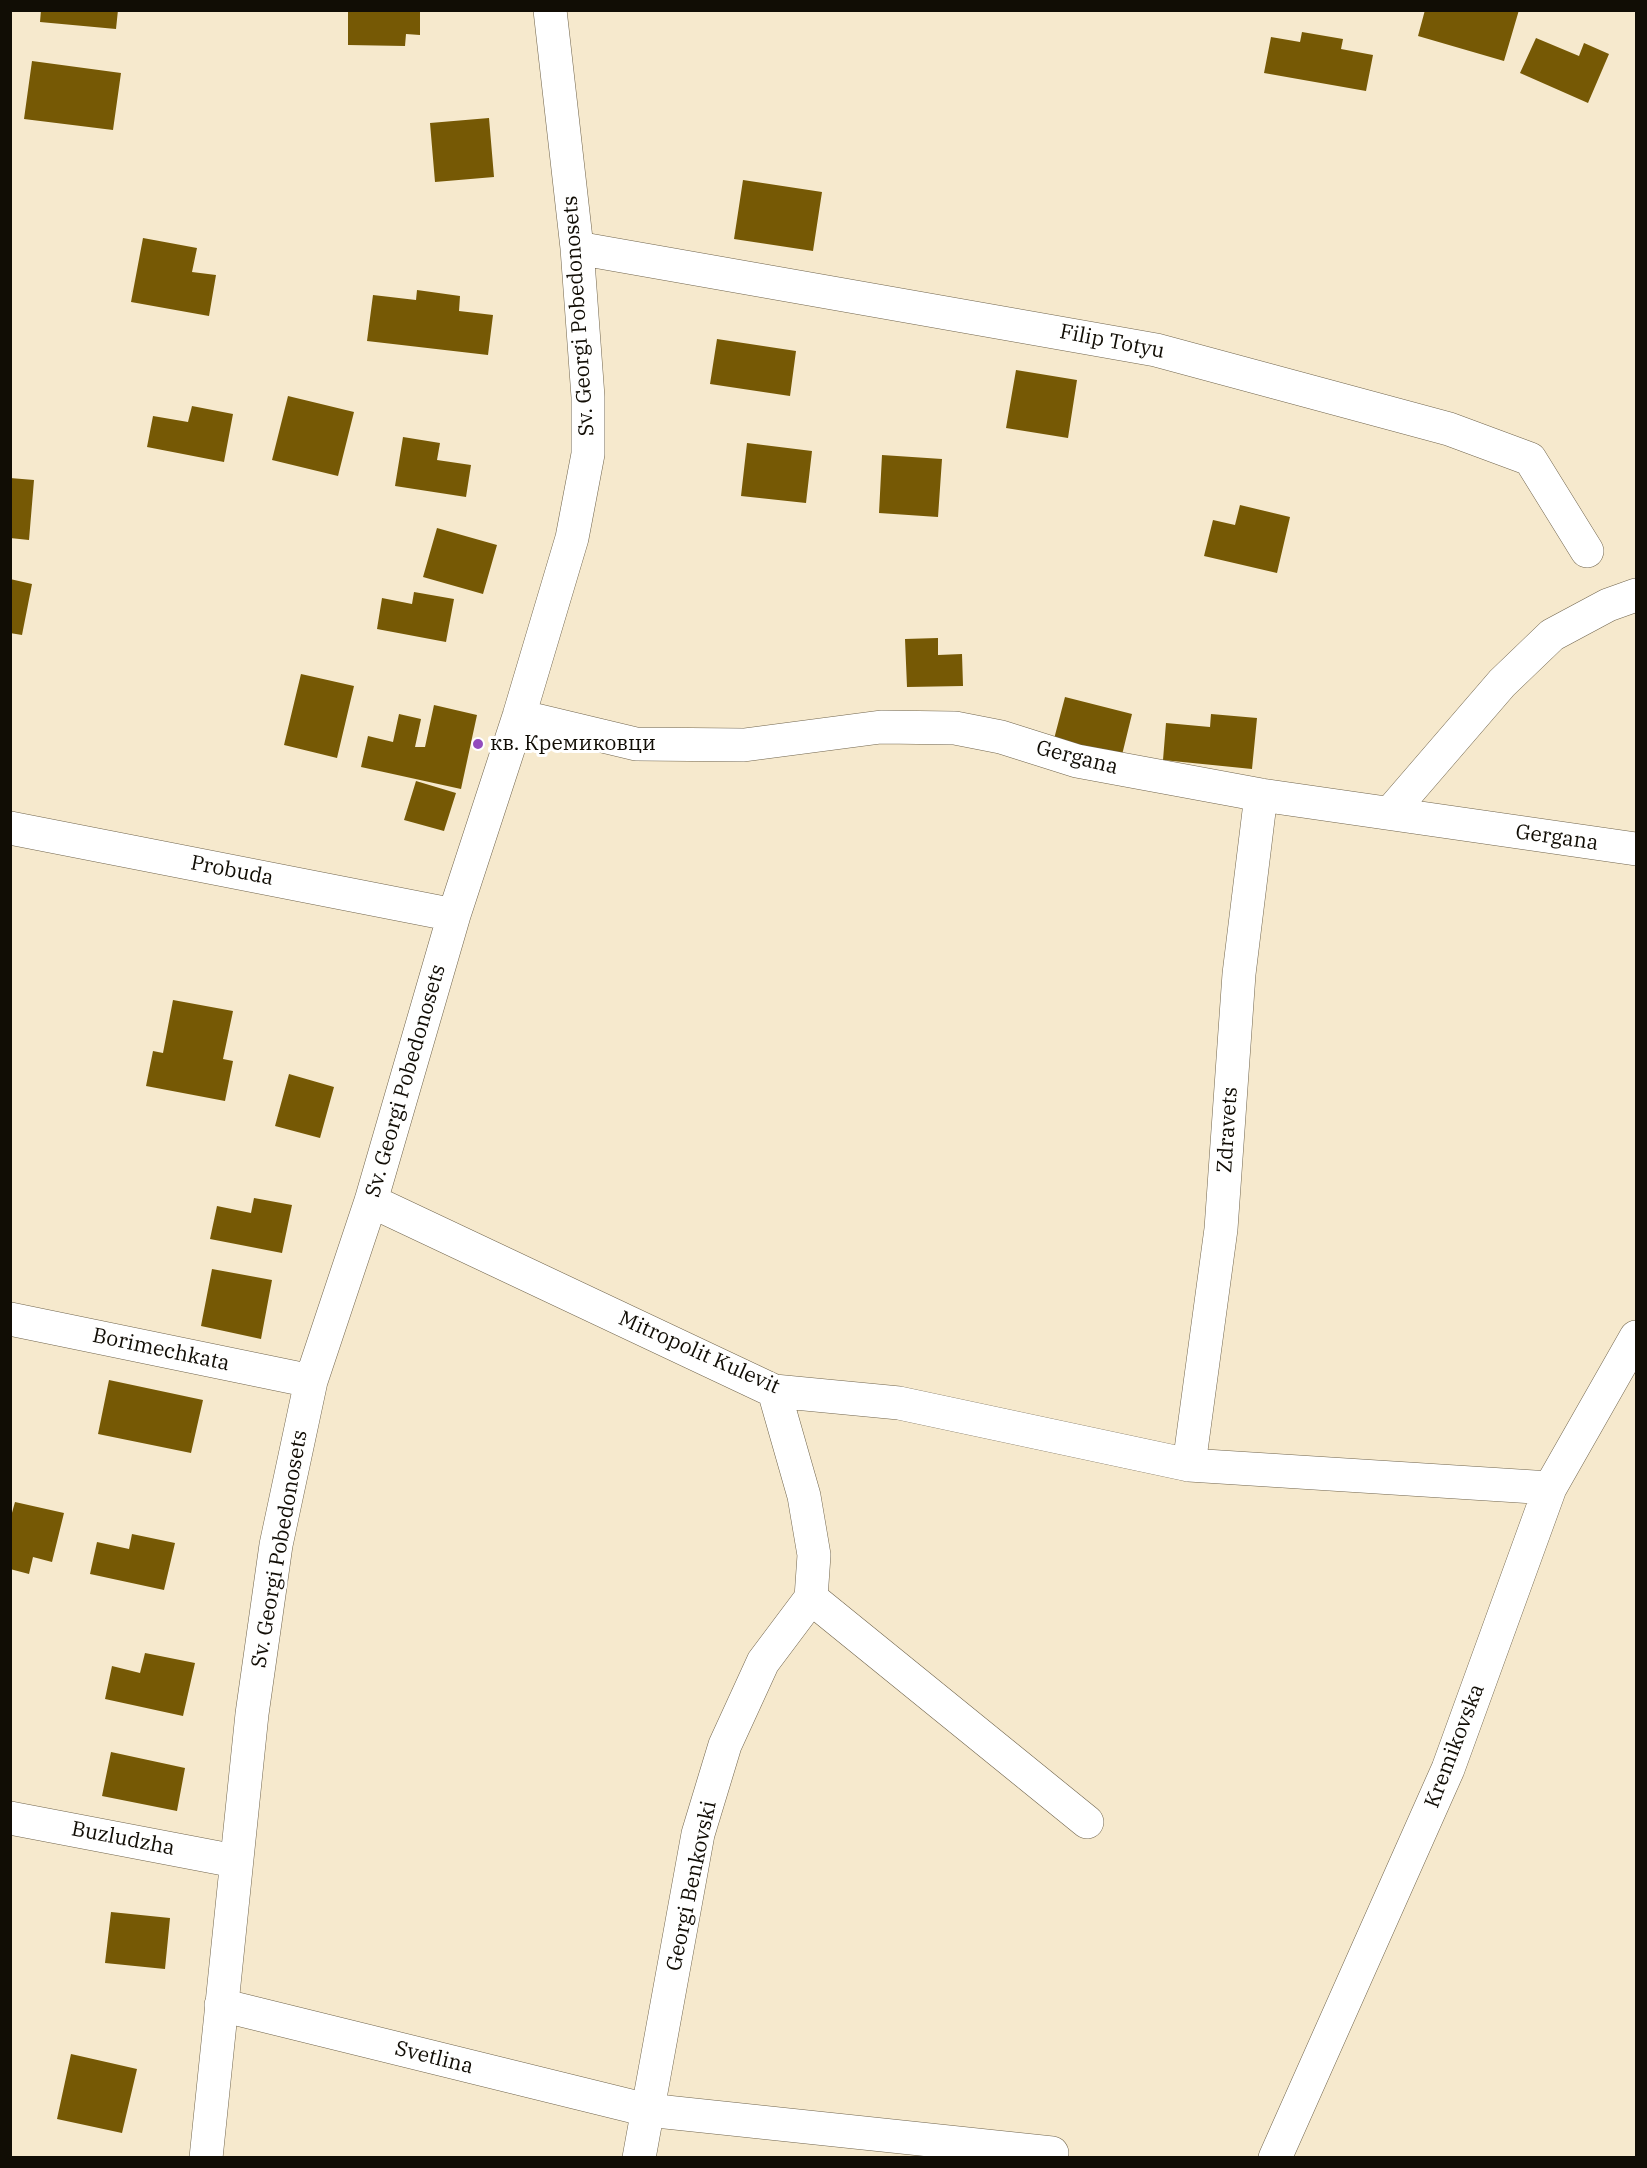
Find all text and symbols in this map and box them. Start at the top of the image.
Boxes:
street label: Sv. Georgi Pobedonosets [558,195,600,437]
street label: Filip Totyu [1058,320,1166,364]
place label: кв. Кремиковци [490,731,656,757]
street label: Gergana [1033,736,1121,780]
marker: кв. Кремиковци [471,737,485,751]
street label: Gergana [1514,820,1600,856]
street label: Probuda [188,851,276,891]
street label: Sv. Georgi Pobedonosets [361,962,451,1200]
street label: Zdravets [1212,1086,1244,1174]
street label: Mitropolit Kulevit [615,1306,783,1400]
street label: Borimechkata [90,1323,232,1377]
street label: Sv. Georgi Pobedonosets [247,1428,313,1670]
street label: Kremikovska [1420,1681,1490,1811]
street label: Georgi Benkovski [662,1799,722,1973]
street label: Buzludzha [69,1817,177,1861]
street label: Svetlina [392,2036,476,2080]

